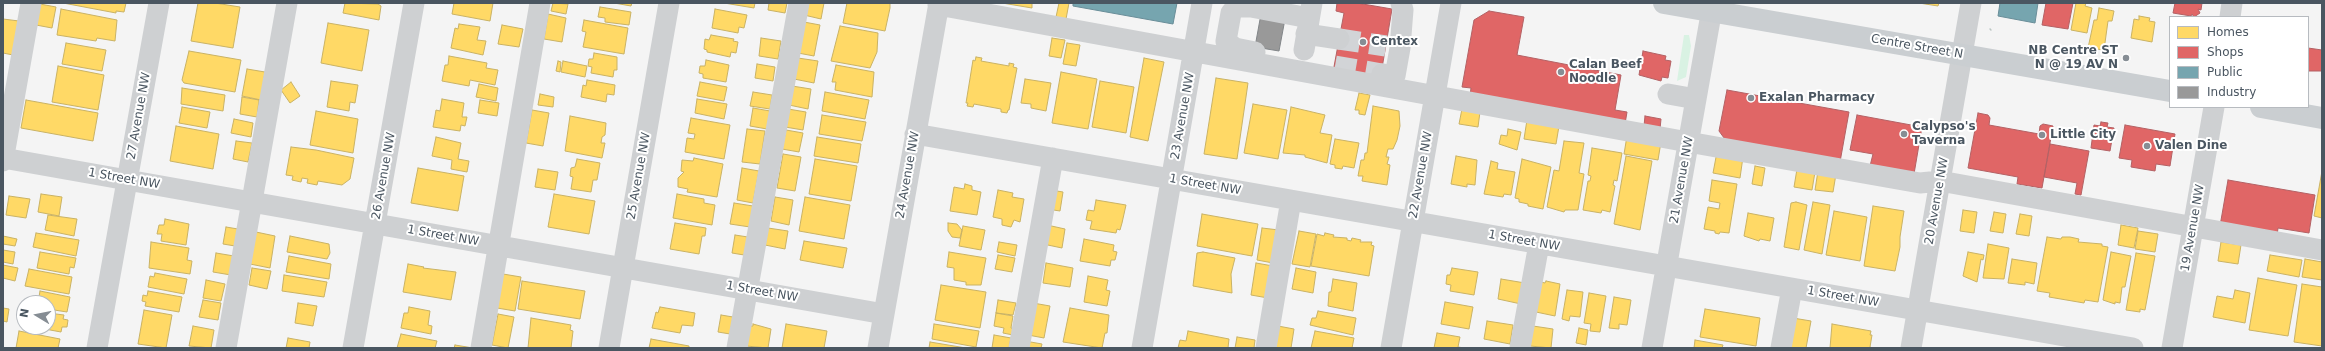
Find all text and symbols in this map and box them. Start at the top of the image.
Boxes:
legend [2169,16,2309,108]
text: Homes [2207,25,2249,39]
street label: Centre Street N [1870,32,1964,62]
place label: Centex [1371,35,1418,49]
marker: Centex [1358,37,1368,47]
place label: NB Centre ST N @ 19 AV N [2028,44,2118,72]
text: Shops [2207,45,2243,59]
marker: NB Centre ST N @ 19 AV N [2121,53,2131,63]
place label: Calan Beef Noodle [1569,58,1641,86]
text: Public [2207,65,2243,79]
marker: Calan Beef Noodle [1556,67,1566,77]
street label: 27 Avenue NW [124,71,154,161]
street label: 23 Avenue NW [1168,71,1198,161]
text: Industry [2207,85,2256,99]
place label: Exalan Pharmacy [1759,91,1875,105]
marker: Exalan Pharmacy [1746,93,1756,103]
place label: Calypso's Taverna [1912,120,1976,148]
place label: Little City [2050,128,2116,142]
marker: Calypso's Taverna [1899,129,1909,139]
street label: 24 Avenue NW [893,130,923,220]
street label: 22 Avenue NW [1406,130,1436,220]
marker: Little City [2037,130,2047,140]
street label: 26 Avenue NW [369,131,399,221]
street label: 25 Avenue NW [624,131,654,221]
street label: 21 Avenue NW [1667,135,1697,225]
place label: Valen Dine [2155,139,2227,153]
marker: Valen Dine [2142,141,2152,151]
street label: 20 Avenue NW [1922,156,1952,246]
street label: 1 Street NW [87,166,161,192]
street label: 1 Street NW [1168,172,1242,198]
street label: 19 Avenue NW [2178,183,2208,273]
street label: 1 Street NW [406,223,480,249]
street label: 1 Street NW [1487,228,1561,254]
street label: 1 Street NW [725,279,799,305]
street label: 1 Street NW [1806,284,1880,310]
north arrow [16,295,56,335]
text: N [17,307,32,319]

